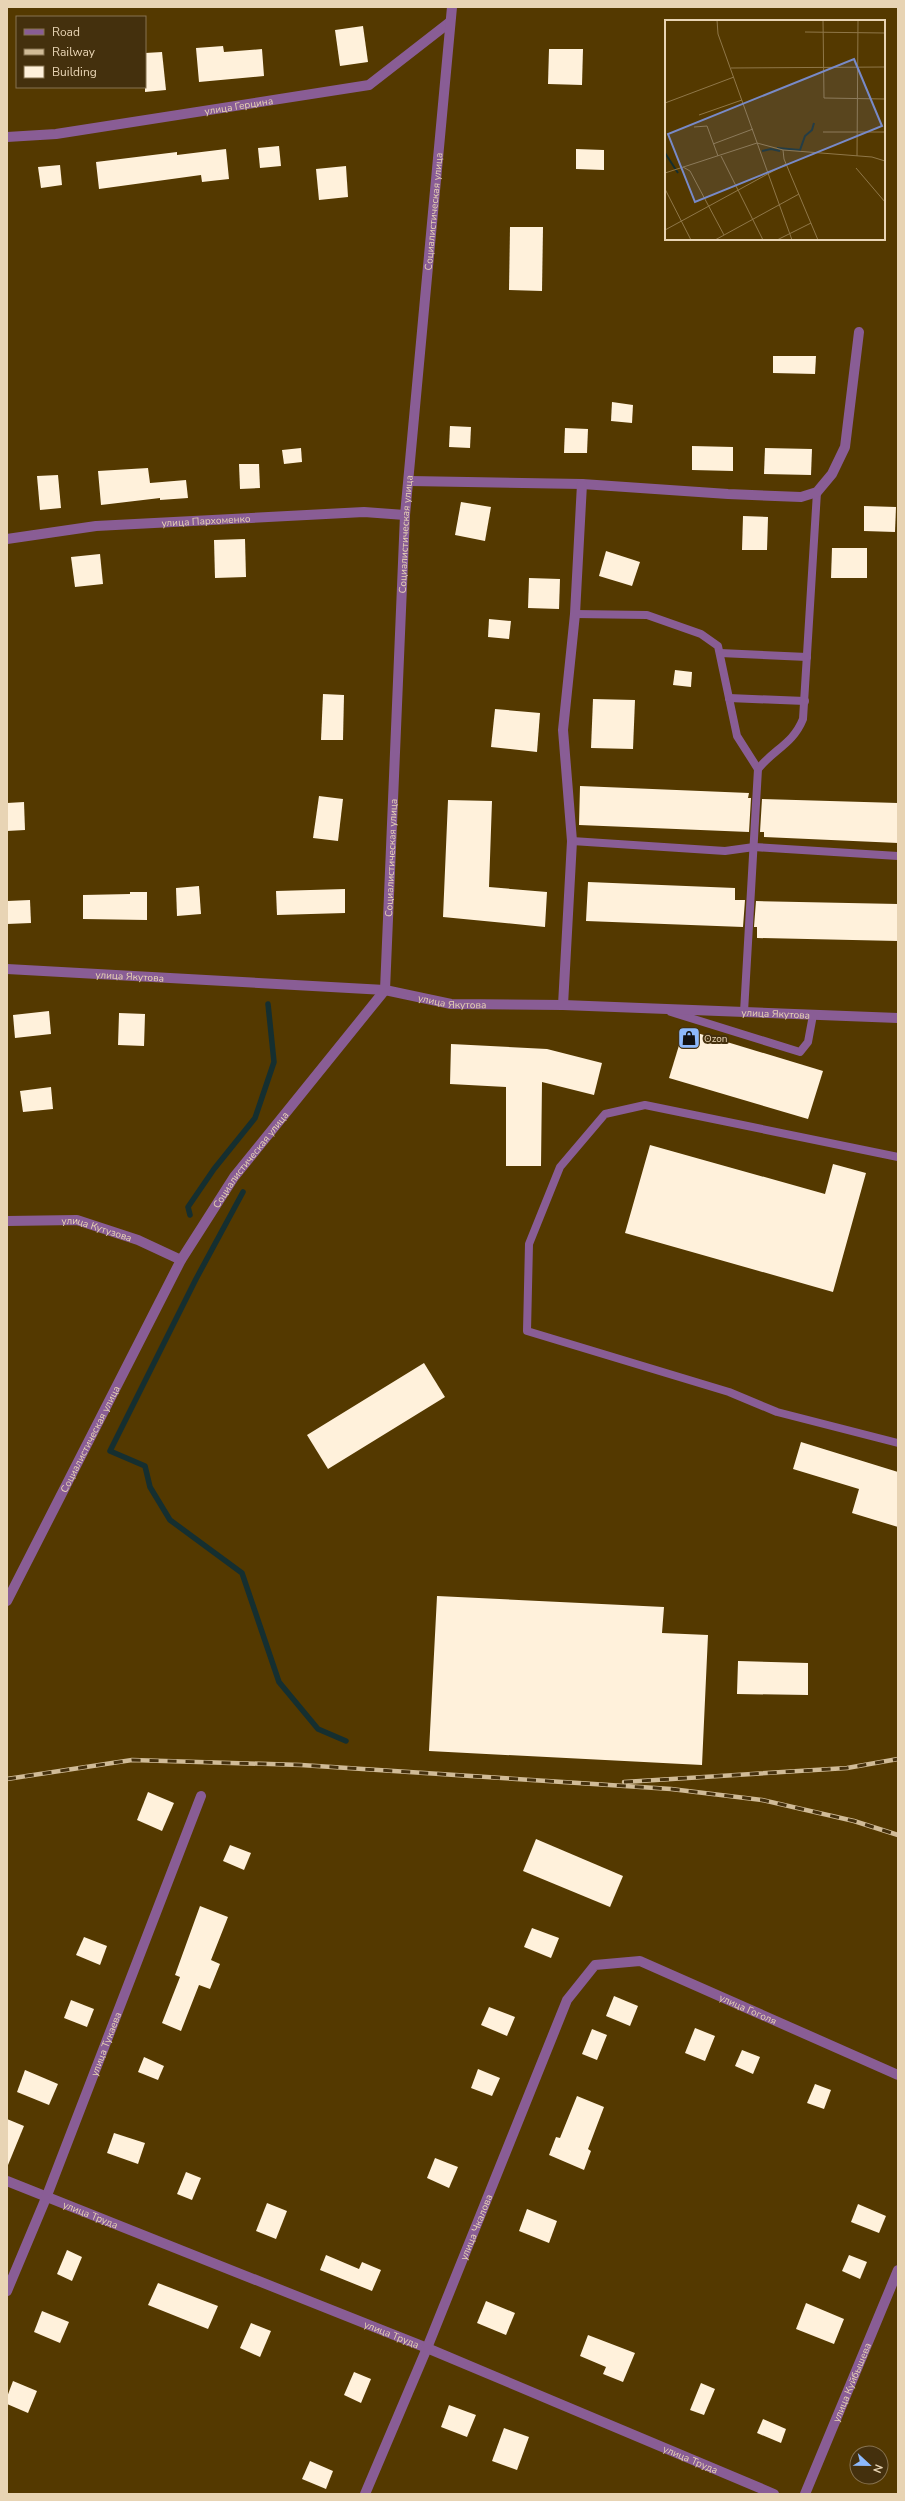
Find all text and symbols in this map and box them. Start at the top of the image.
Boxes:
legend [16,16,146,88]
inset map [665,20,885,240]
text: Road [52,24,80,40]
text: Railway [52,44,96,60]
text: Building [52,64,97,80]
street label: улица Герцина [204,94,274,119]
street label: Социалистическая улица [422,152,447,271]
street label: Социалистическая улица [396,475,417,594]
street label: улица Пархоменко [161,512,251,531]
street label: Социалистическая улица [382,798,401,917]
street label: улица Якутова [95,968,164,986]
street label: улица Якутова [417,991,486,1012]
street label: улица Якутова [741,1006,810,1023]
shop icon: Ozon [676,1025,702,1051]
place label: Ozon [704,1032,727,1046]
street label: Социалистическая улица [210,1109,292,1211]
street label: улица Кутузова [61,1214,134,1246]
street label: Социалистическая улица [57,1383,124,1495]
street label: улица Гоголя [717,1991,779,2029]
street label: улица Тукаева [88,2010,125,2079]
street label: улица Чкалова [457,2192,496,2263]
street label: улица Труда [61,2198,120,2232]
street label: улица Труда [362,2318,421,2352]
street label: улица Куйбышева [830,2341,875,2425]
street label: улица Труда [661,2442,720,2478]
north arrow [849,2445,889,2485]
text: N [869,2462,886,2475]

